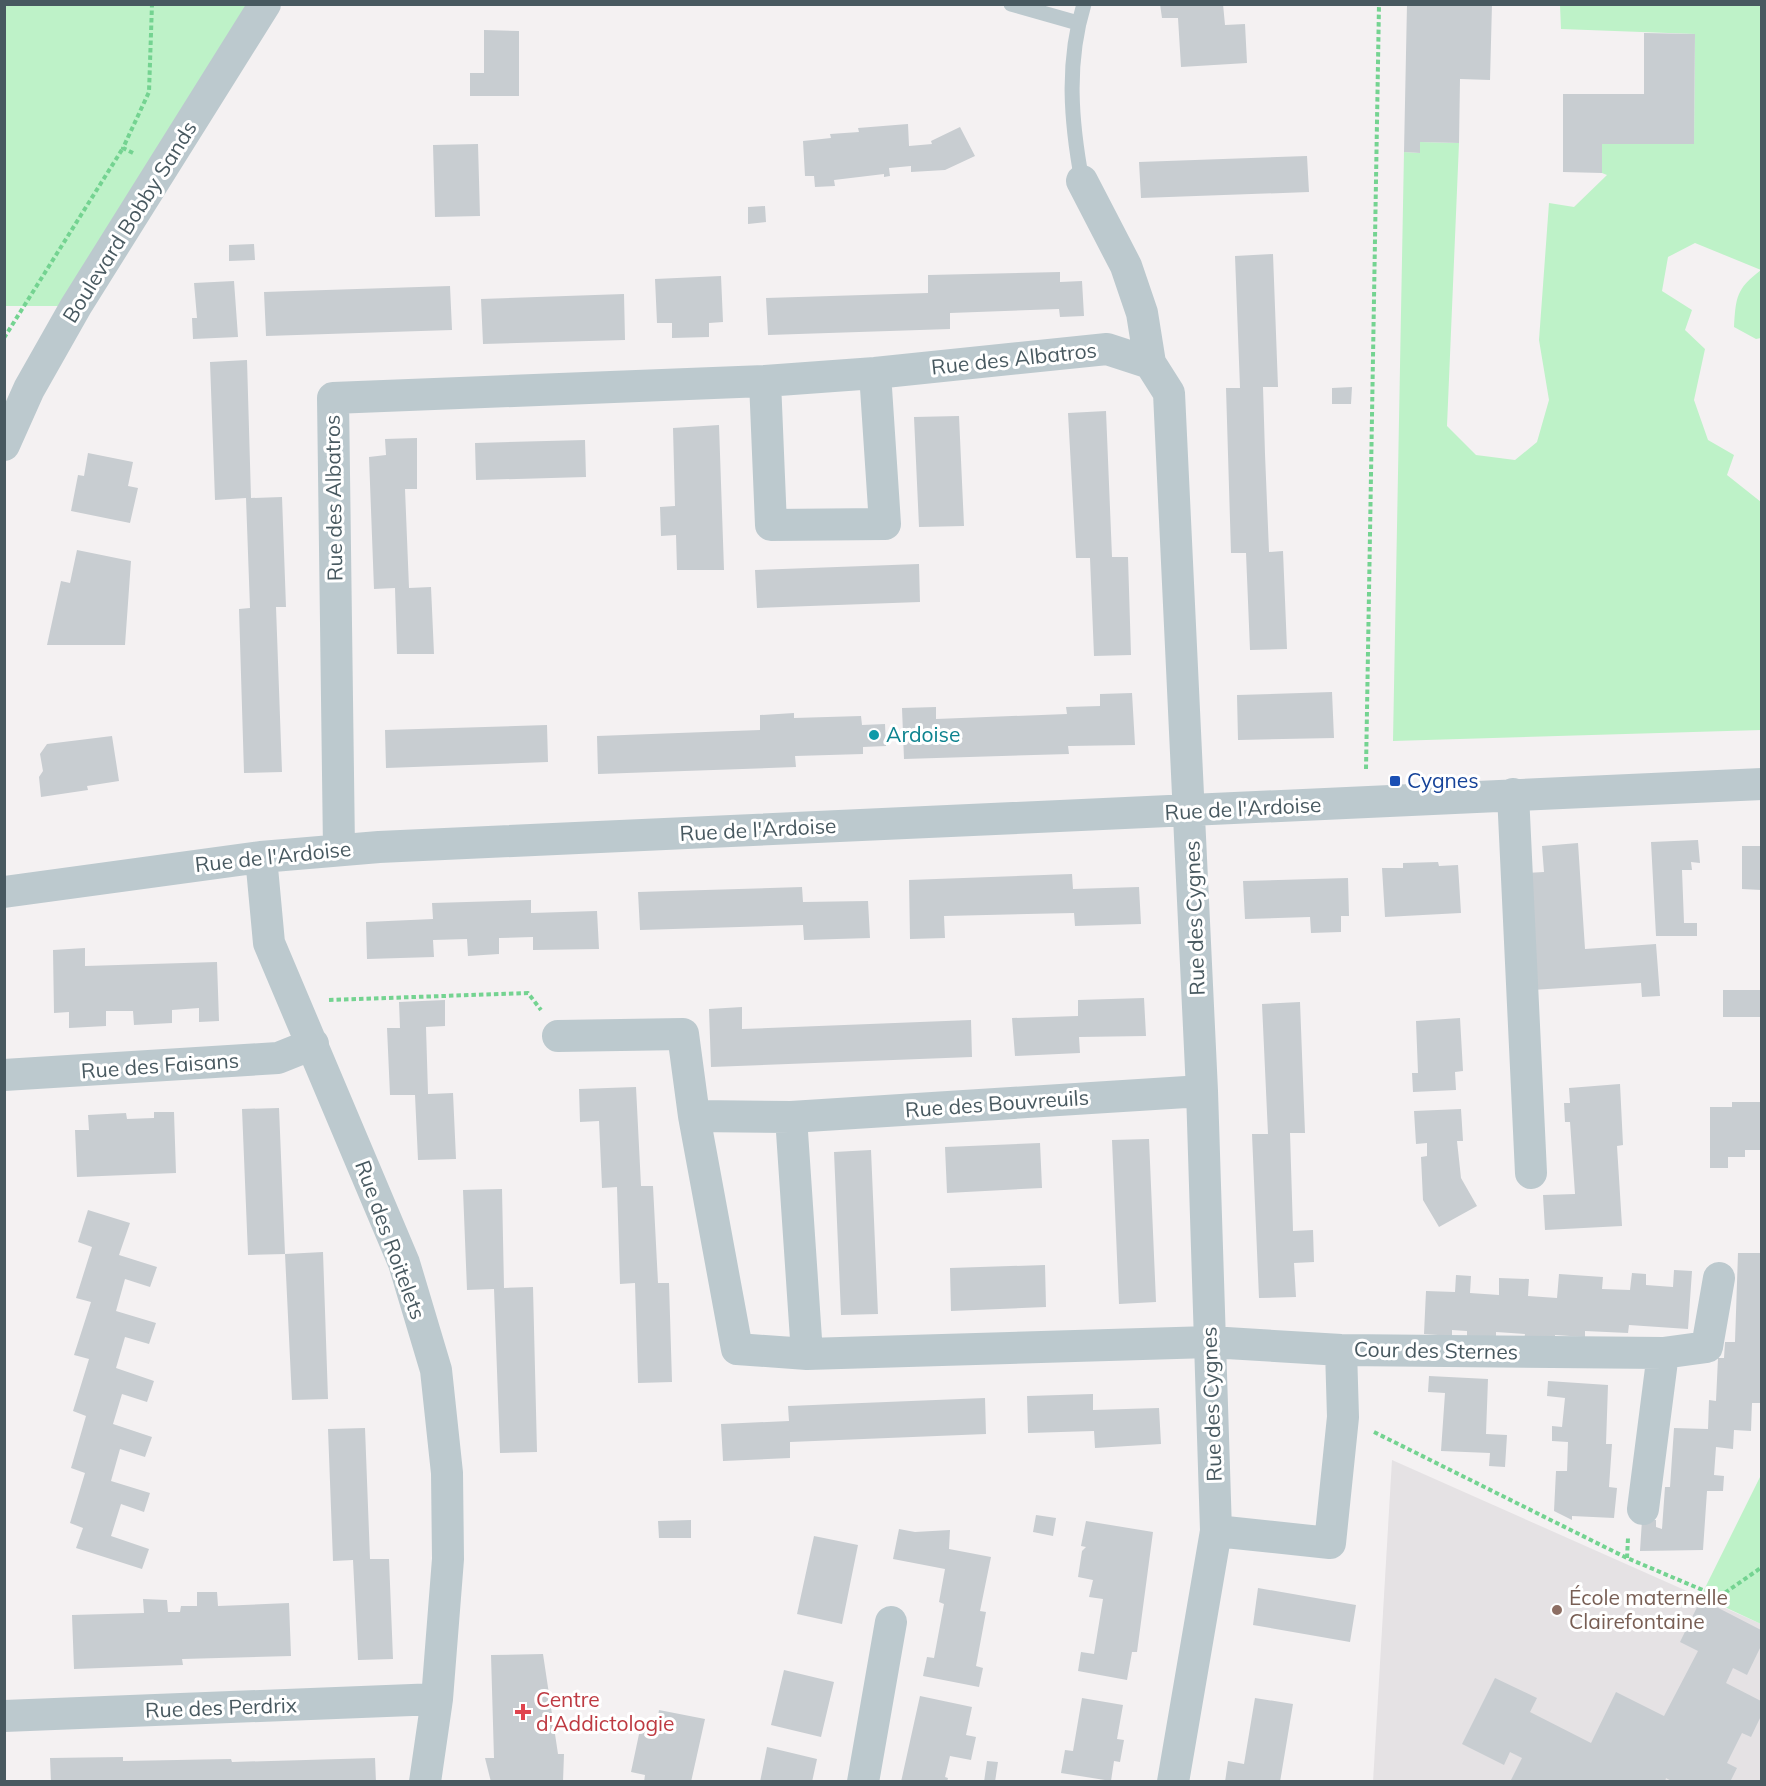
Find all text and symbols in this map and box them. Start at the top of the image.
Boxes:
street label: Boulevard Bobby Sands [56,116,202,327]
street label: Rue des Albatros [930,336,1098,380]
street label: Rue des Albatros [319,415,347,581]
place label: Ardoise [886,721,960,747]
marker: Ardoise [867,728,881,742]
place label: Cygnes [1407,767,1479,793]
marker: Cygnes [1388,774,1402,788]
street label: Rue de l'Ardoise [1164,791,1322,825]
street label: Rue de l'Ardoise [679,812,837,846]
street label: Rue de l'Ardoise [193,835,352,877]
street label: Rue des Cygnes [1178,840,1210,996]
street label: Rue des Faisans [80,1047,240,1083]
street label: Rue des Bouvreuils [904,1084,1090,1122]
street label: Rue des Roitelets [350,1156,432,1323]
street label: Rue des Cygnes [1195,1326,1227,1482]
street label: Cour des Sternes [1354,1336,1518,1364]
place label: École maternelle Clairefontaine [1569,1584,1728,1634]
marker: École maternelle Clairefontaine [1550,1603,1564,1617]
place label: Centre d'Addictologie [536,1686,674,1736]
street label: Rue des Perdrix [145,1691,297,1723]
marker: Centre d'Addictologie [514,1703,532,1721]

